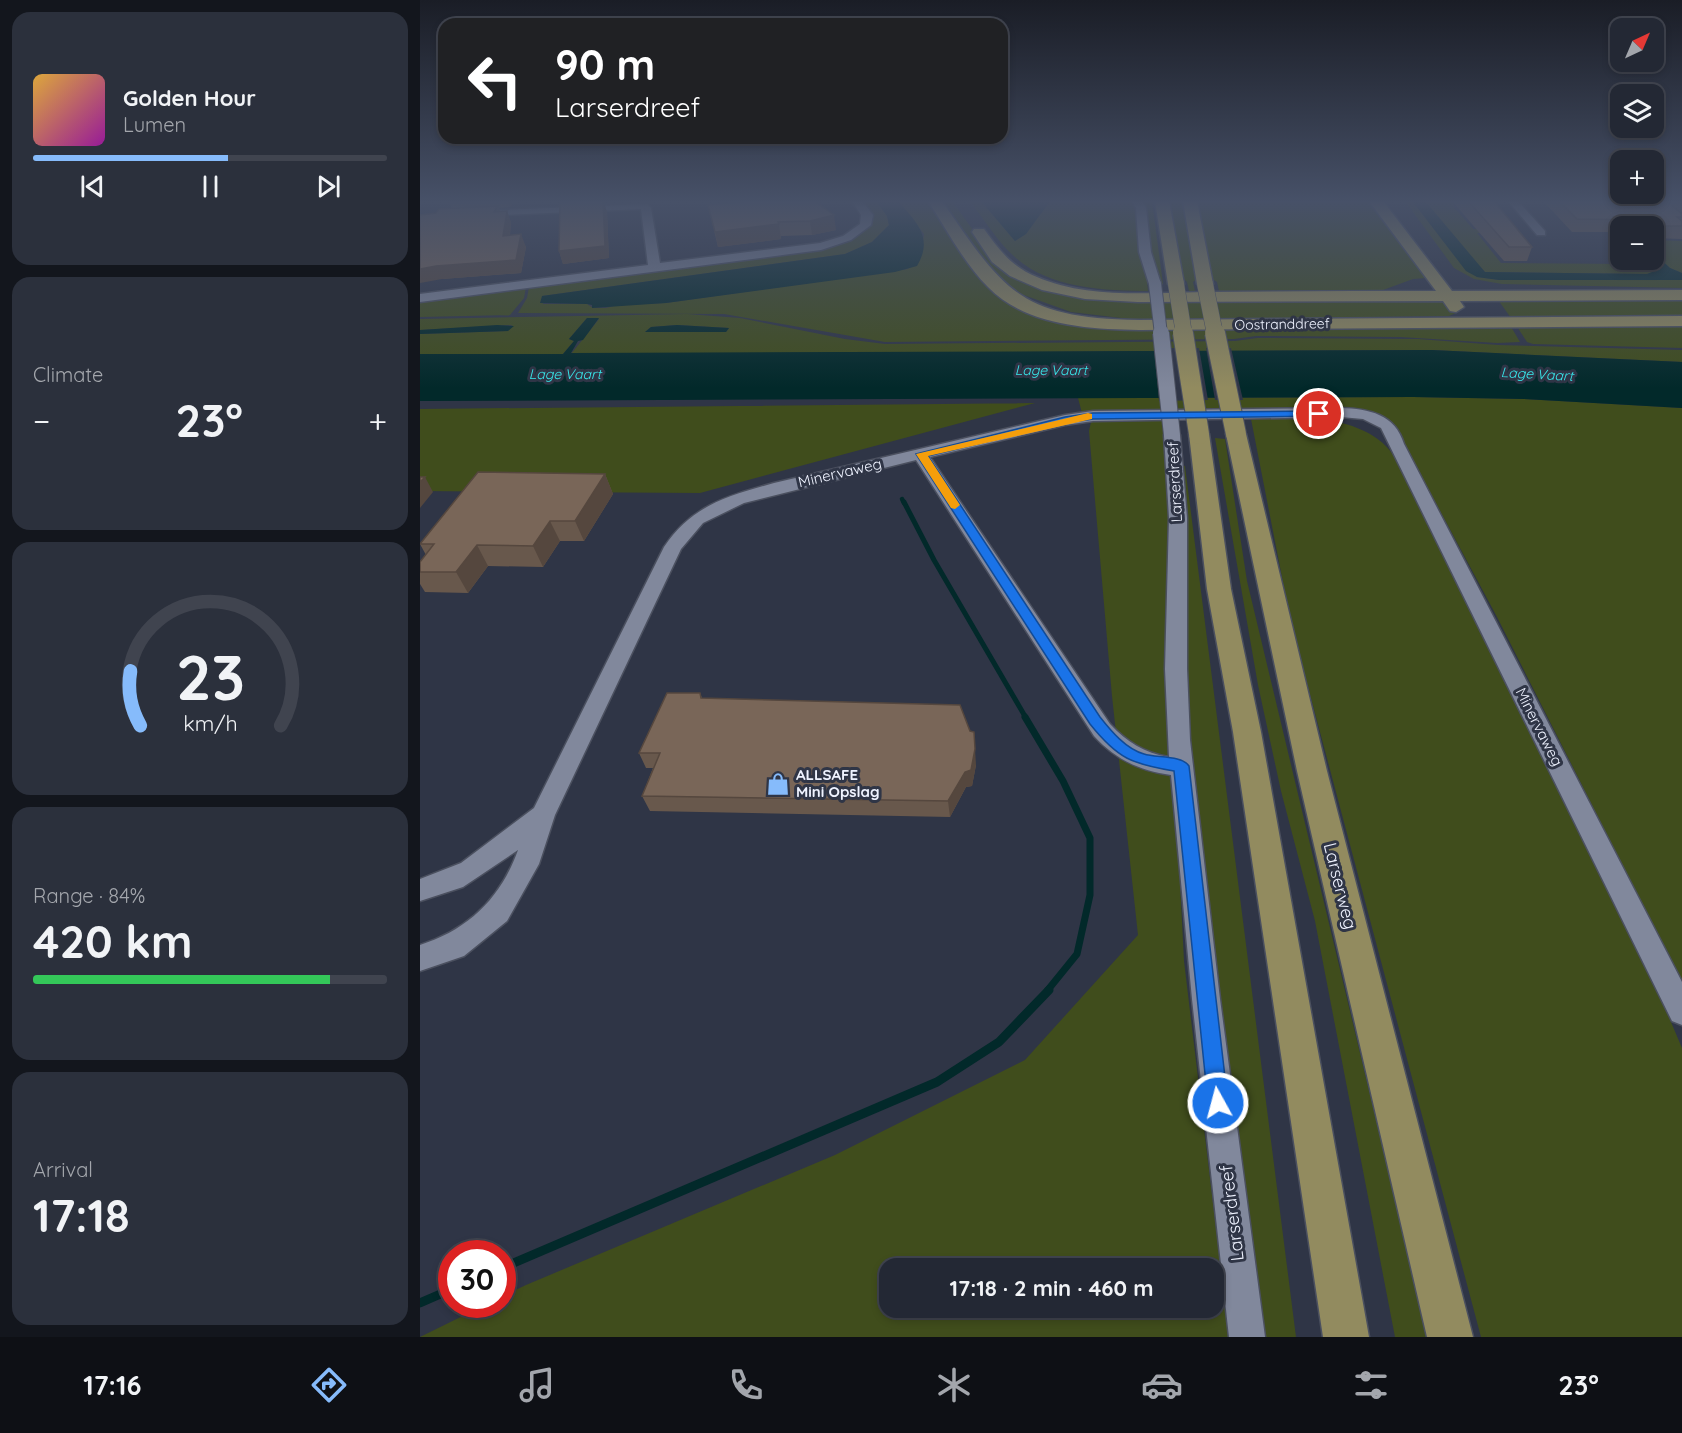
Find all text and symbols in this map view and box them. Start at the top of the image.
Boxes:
north arrow [1610,18,1664,72]
map controls [1610,18,1664,270]
text: 90 m [555,38,655,91]
icon: left [456,42,534,120]
text: Golden Hour [123,84,256,112]
button: layers [1610,84,1664,138]
text: Larserdreef [555,90,700,124]
text: Lumen [123,112,186,137]
button: + [1610,150,1664,204]
icon: previous [76,170,109,203]
icon: pause [194,170,227,203]
icon: next [312,170,345,203]
button: − [1610,216,1664,270]
street label: Oostranddreef [1234,314,1330,334]
water label: Lage Vaart [1015,361,1089,379]
text: Climate [33,362,103,387]
water label: Lage Vaart [1500,363,1576,385]
water label: Lage Vaart [529,365,603,383]
pin [1293,388,1344,439]
text: 23° [176,392,243,448]
icon: arrive [1302,397,1335,430]
text: − [33,400,50,441]
text: + [368,400,387,441]
street label: Larserdreef [1163,441,1186,523]
street label: Minervaweg [796,454,884,491]
text: 23 [175,638,245,716]
street label: Minervaweg [1512,684,1567,769]
text: km/h [183,710,237,736]
place label: ALLSAFE Mini Opslag [796,765,880,801]
shop icon: ALLSAFE Mini Opslag [765,771,791,797]
street label: Larserweg [1319,840,1362,932]
text: Range · 84% [33,883,145,908]
text: 420 km [33,913,192,969]
position arrow [1186,1071,1250,1135]
text: Arrival [33,1157,93,1182]
street label: Larserdreef [1214,1163,1249,1263]
text: 17:18 [33,1187,130,1243]
speed limit sign: 30 [438,1240,516,1318]
text: 17:18 · 2 min · 460 m [950,1274,1154,1302]
icon: directions [308,1364,350,1406]
icon: music [516,1364,558,1406]
icon: phone [725,1364,767,1406]
icon: climate [933,1364,975,1406]
icon: car [1141,1364,1183,1406]
icon: filters [1350,1364,1392,1406]
text: 17:16 [83,1368,141,1402]
text: 23° [1558,1368,1599,1402]

